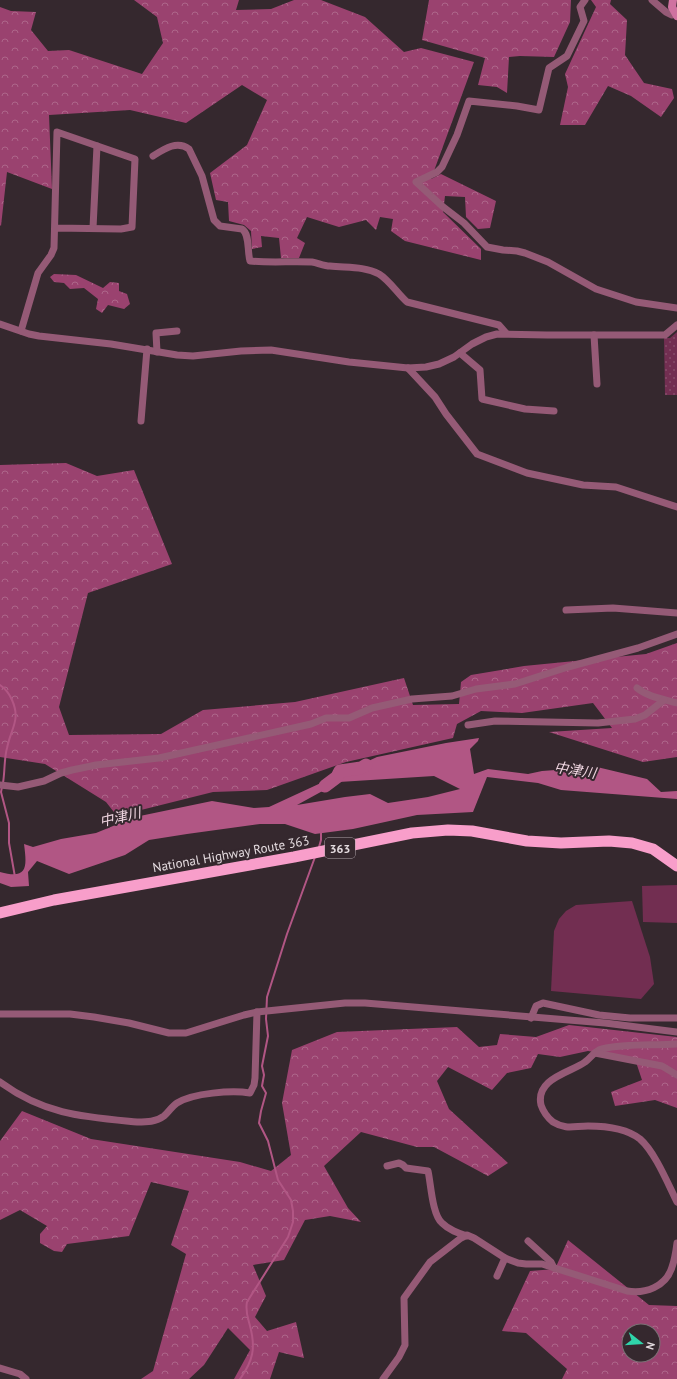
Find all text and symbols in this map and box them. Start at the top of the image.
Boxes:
water label: 中津川 [553,758,599,782]
water label: 中津川 [98,803,144,830]
street label: National Highway Route 363 [151,832,311,876]
road number: 363 [325,838,355,858]
north arrow [621,1323,661,1363]
text: N [643,1340,658,1351]

